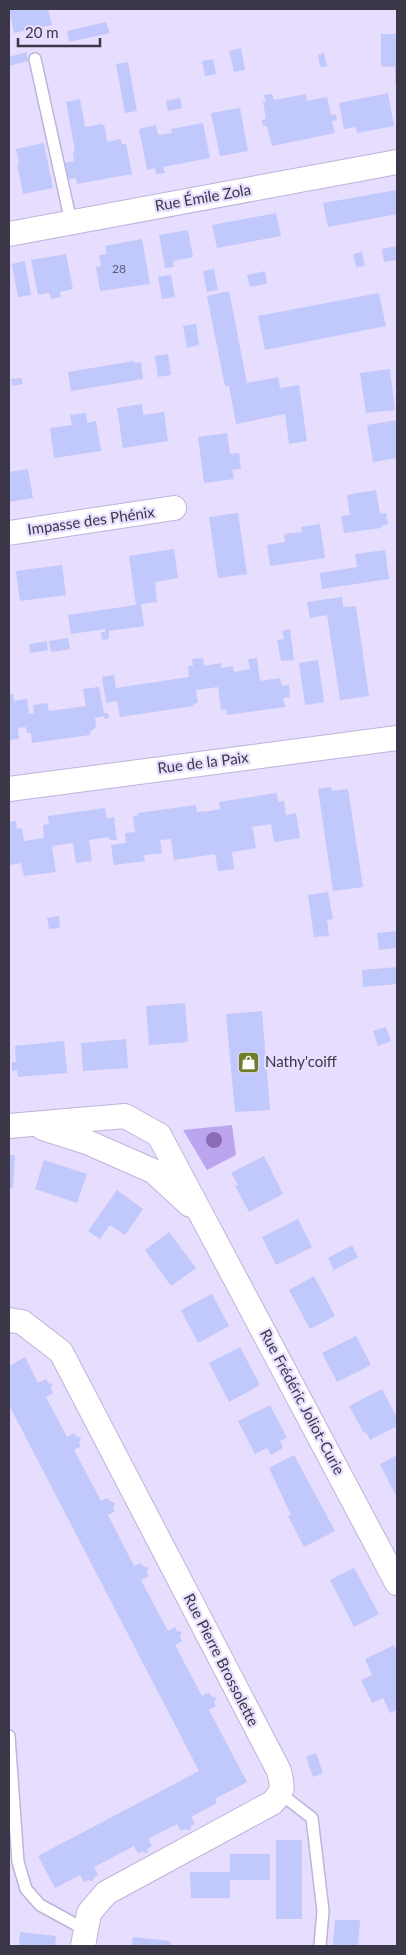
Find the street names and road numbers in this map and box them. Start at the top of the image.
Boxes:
street label: Rue Émile Zola [153,180,252,214]
street label: Impasse des Phénix [26,502,156,538]
street label: Rue de la Paix [156,747,250,777]
street label: Rue Frédéric Joliot-Curie [257,1326,349,1477]
street label: Rue Pierre Brossolette [181,1590,263,1729]

